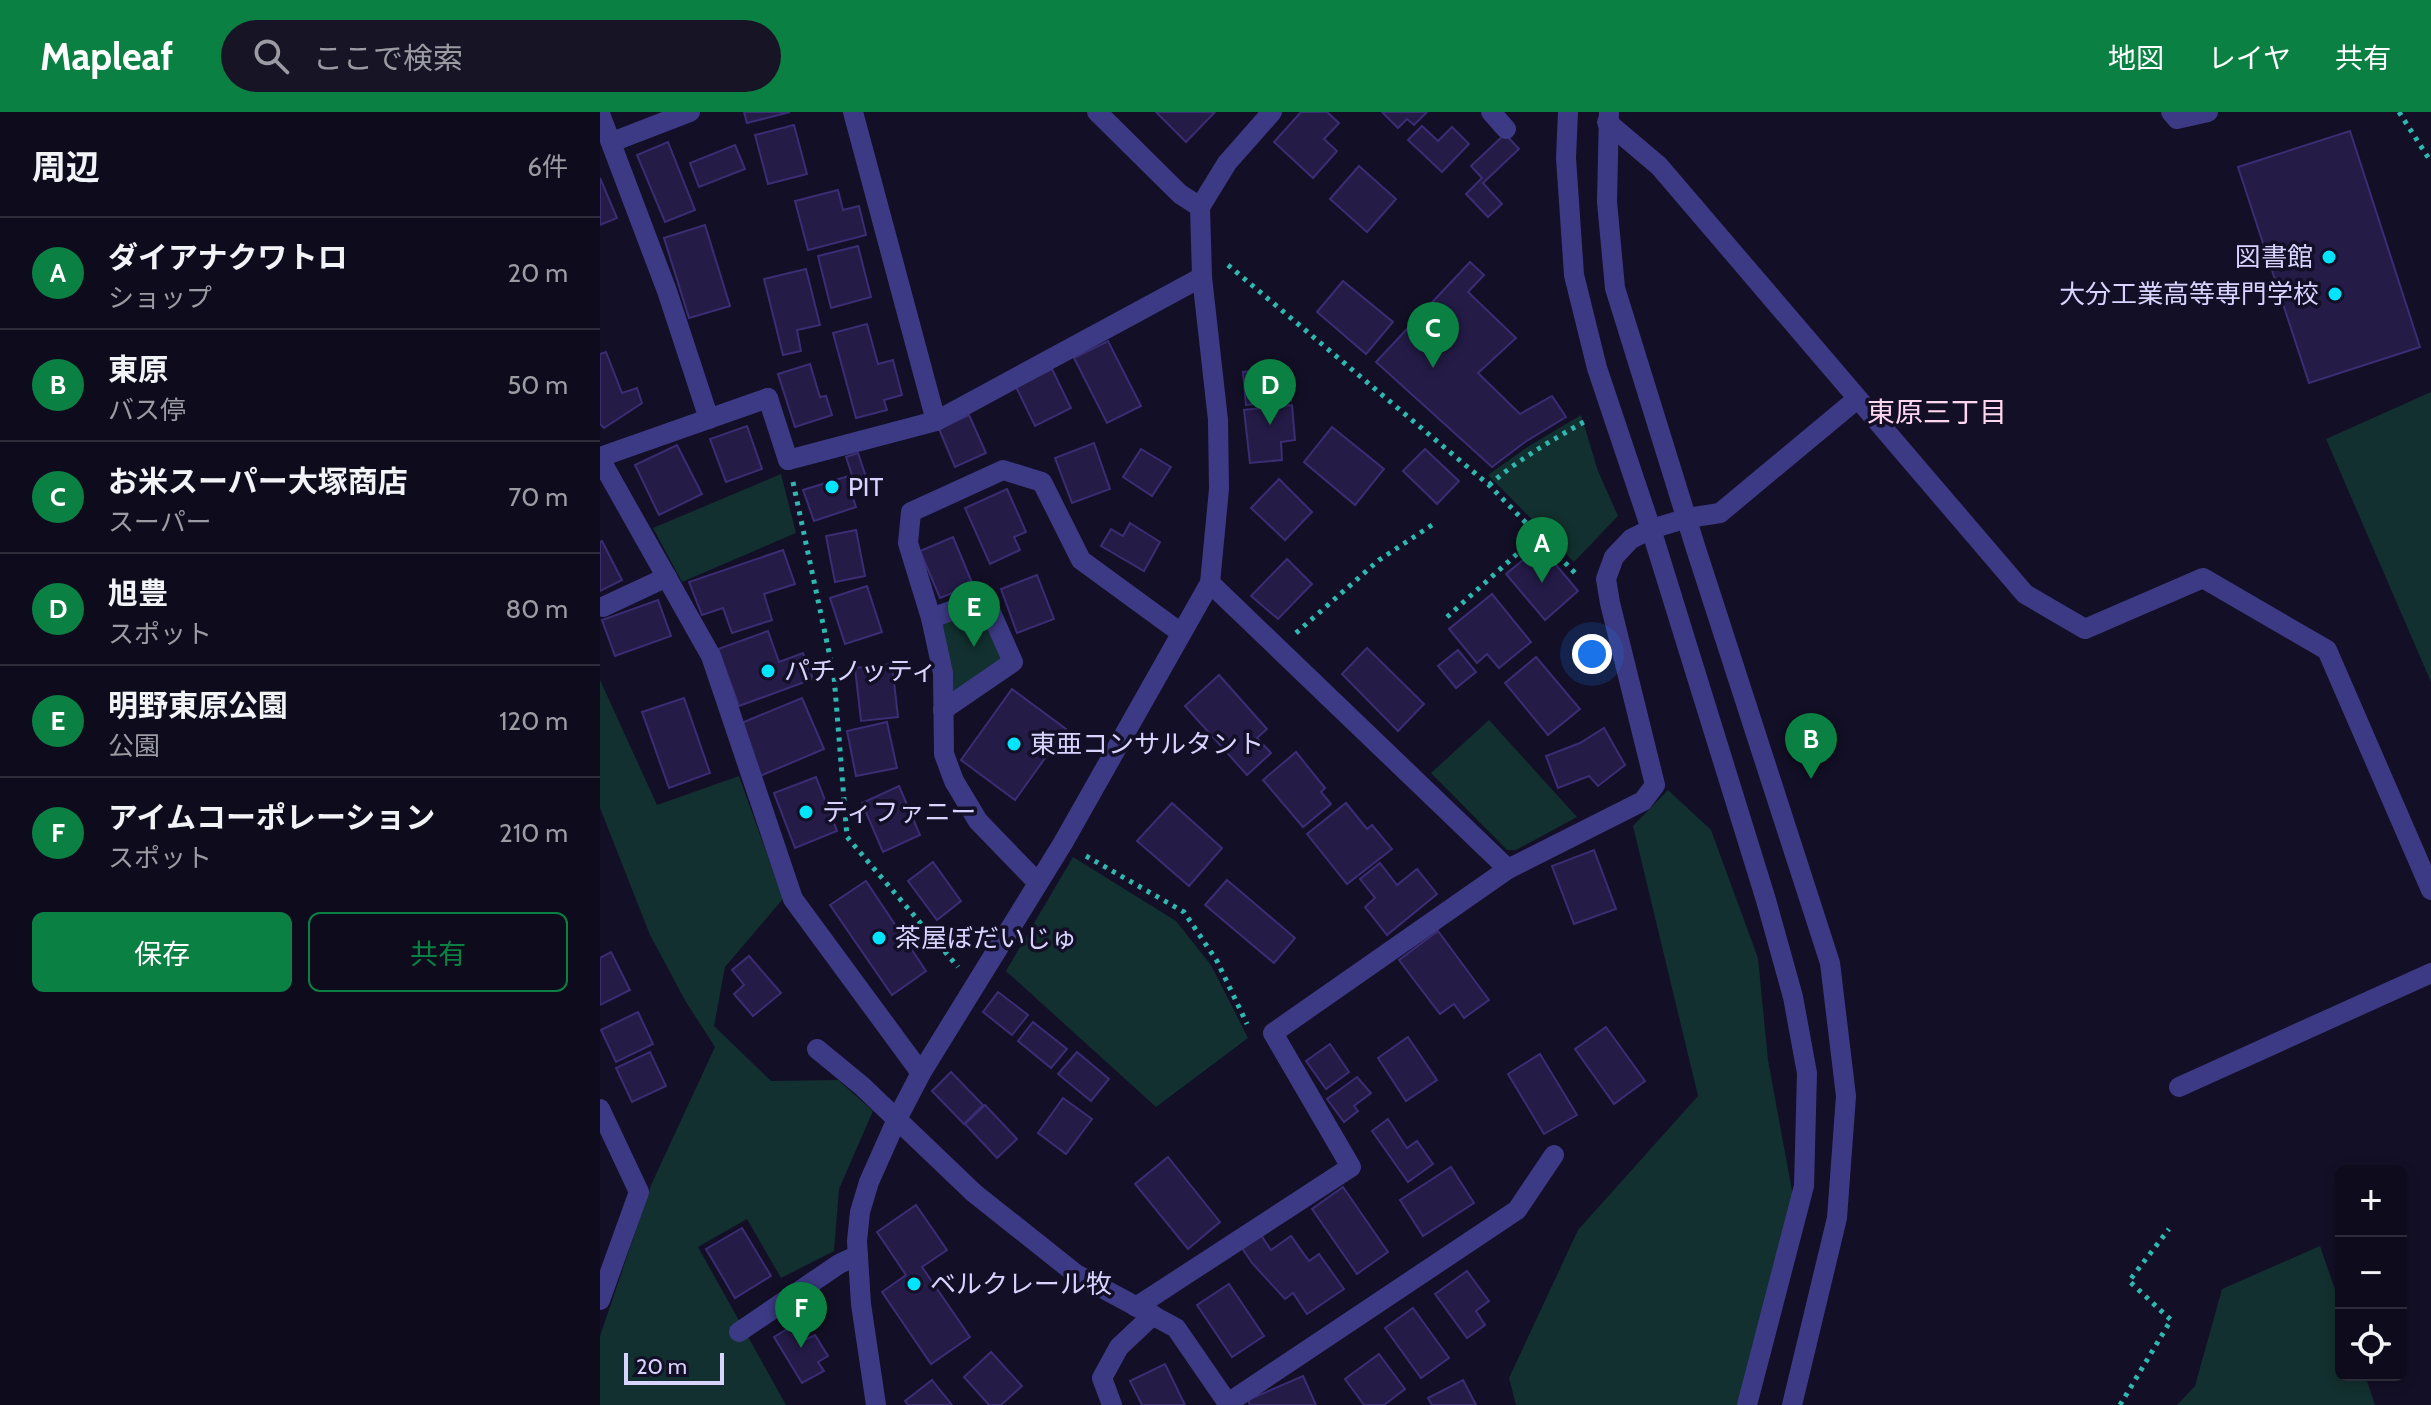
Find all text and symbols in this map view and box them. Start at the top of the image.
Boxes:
search box [221,20,781,92]
text: Mapleaf [40,33,173,80]
icon: search [249,34,293,78]
text: ここで検索 [313,40,463,77]
text: 地図 [2108,41,2164,75]
text: レイヤ [2208,41,2291,75]
text: 共有 [2335,41,2391,75]
text: 周辺 [32,146,100,188]
text: 6件 [527,151,568,183]
text: ダイアナクワトロ [108,239,347,276]
place label: 図書館 [2235,241,2313,273]
marker: 図書館 [2320,248,2338,266]
text: A [50,257,66,289]
text: 20 m [508,257,568,289]
place label: 大分工業高等専門学校 [2059,278,2319,310]
text: ショップ [108,282,212,314]
marker: 大分工業高等専門学校 [2326,285,2344,303]
pin: C [1407,302,1459,368]
text: 東原 [108,351,168,388]
pin: D [1244,359,1296,425]
text: B [50,369,66,401]
text: 50 m [507,369,568,401]
text: バス停 [108,394,186,426]
district label: 東原三丁目 [1867,395,2007,429]
text: お米スーパー大塚商店 [108,463,408,500]
place label: PIT [848,471,884,503]
marker: PIT [823,478,841,496]
text: C [50,481,66,513]
text: 70 m [508,481,568,513]
text: スーパー [108,506,212,538]
pin: A [1516,517,1568,583]
text: 旭豊 [108,575,168,612]
pin: E [948,581,1000,647]
text: D [49,593,67,625]
text: 80 m [505,593,568,625]
text: スポット [108,618,212,650]
your location [1572,634,1612,674]
place label: パチノッティ [784,655,937,687]
marker: パチノッティ [759,662,777,680]
text: 明野東原公園 [108,687,288,724]
text: E [51,705,65,737]
text: 120 m [499,705,568,737]
pin: B [1785,713,1837,779]
place label: 東亜コンサルタント [1030,728,1264,760]
text: 公園 [108,730,160,762]
marker: 東亜コンサルタント [1005,735,1023,753]
place label: ティファニー [822,796,976,828]
text: アイムコーポレーション [108,799,435,836]
marker: ティファニー [797,803,815,821]
text: F [51,817,65,849]
text: 210 m [499,817,568,849]
text: スポット [108,842,212,874]
button: 保存 [32,912,292,992]
button: 共有 [308,912,568,992]
place label: 茶屋ぼだいじゅ [895,922,1077,954]
marker: 茶屋ぼだいじゅ [870,929,888,947]
map controls [2335,1165,2407,1381]
button: + [2335,1165,2407,1237]
button: − [2335,1237,2407,1309]
place label: ベルクレール牧 [930,1268,1112,1300]
marker: ベルクレール牧 [905,1275,923,1293]
pin: F [775,1282,827,1348]
button: locate [2335,1309,2407,1381]
scale bar [624,1349,724,1385]
text: 20 m [636,1353,687,1380]

